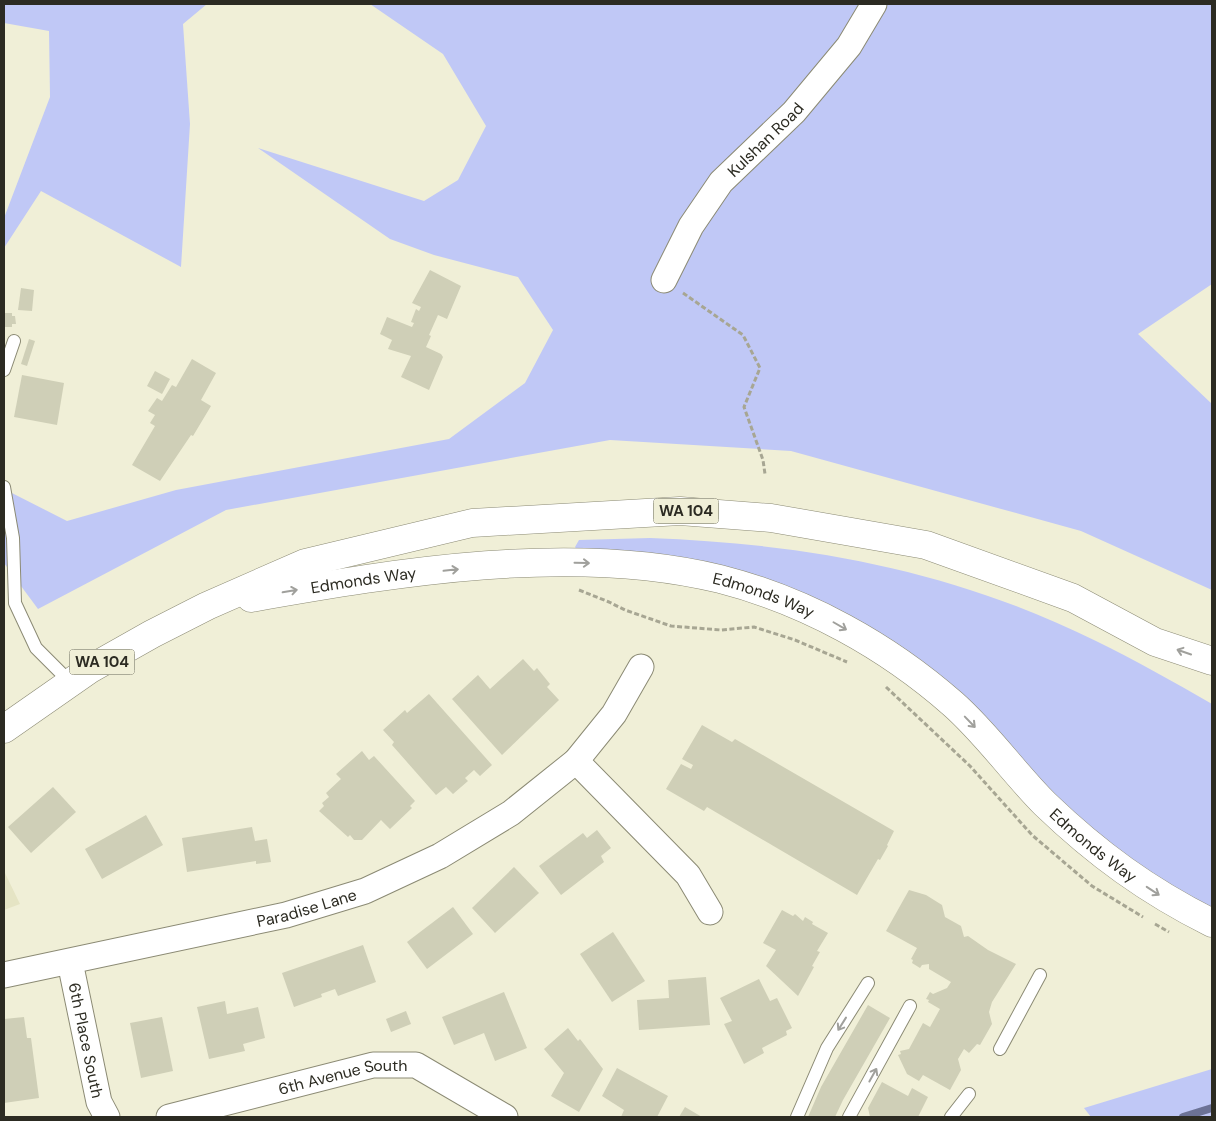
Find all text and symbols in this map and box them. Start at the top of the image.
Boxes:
street label: Kulshan Road [723,98,809,182]
road number: WA 104 [654,498,718,524]
one-way arrow [574,559,590,568]
street label: Edmonds Way [309,562,418,599]
one-way arrow [443,565,459,575]
street label: Edmonds Way [711,568,818,623]
one-way arrow [281,586,297,596]
one-way arrow [832,621,847,631]
one-way arrow [1176,646,1192,656]
road number: WA 104 [70,650,134,674]
one-way arrow [964,715,976,728]
street label: Edmonds Way [1045,804,1141,887]
street label: Paradise Lane [255,884,359,932]
one-way arrow [1145,886,1159,896]
street label: 6th Place South [64,981,108,1100]
one-way arrow [837,1017,847,1031]
street label: 6th Avenue South [276,1055,407,1100]
one-way arrow [868,1067,878,1082]

